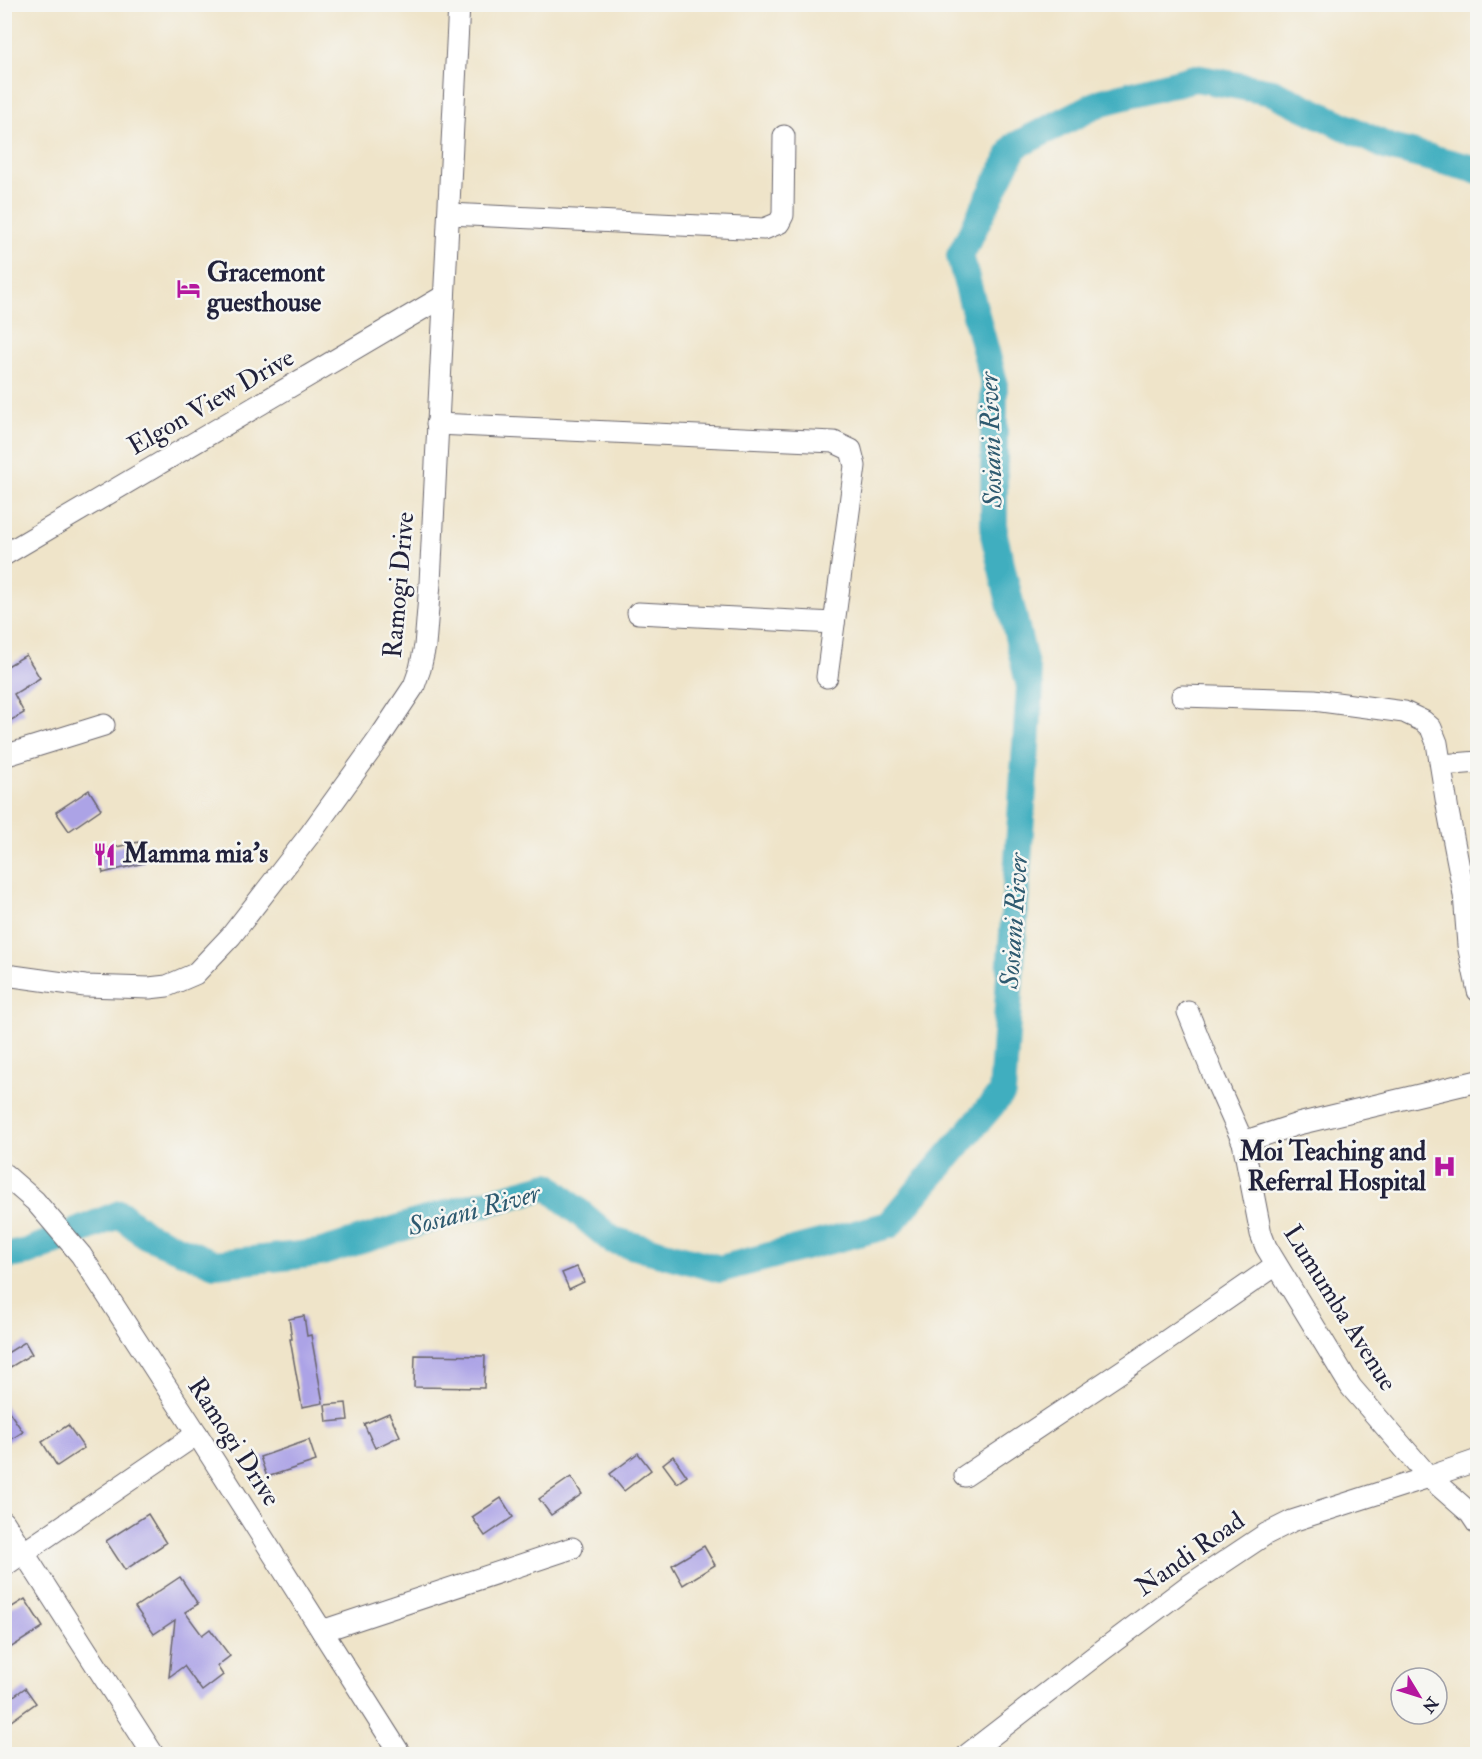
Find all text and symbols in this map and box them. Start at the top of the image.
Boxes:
place label: Gracemont guesthouse [206,257,325,320]
hotel icon: Gracemont guesthouse [176,275,202,301]
street label: Elgon View Drive [122,341,300,463]
water label: Sosiani River [972,370,1010,509]
street label: Ramogi Drive [377,510,421,659]
place label: Mamma mia's [122,838,268,870]
restaurant icon: Mamma mia's [92,841,118,867]
water label: Sosiani River [993,850,1035,991]
place label: Moi Teaching and Referral Hospital [1238,1136,1426,1199]
hospital icon: Moi Teaching and Referral Hospital [1431,1154,1457,1180]
water label: Sosiani River [403,1176,546,1244]
street label: Lumumba Avenue [1276,1219,1404,1397]
street label: Ramogi Drive [181,1372,287,1512]
street label: Nandi Road [1129,1505,1251,1603]
north arrow [1389,1666,1449,1726]
text: N [1417,1692,1443,1717]

